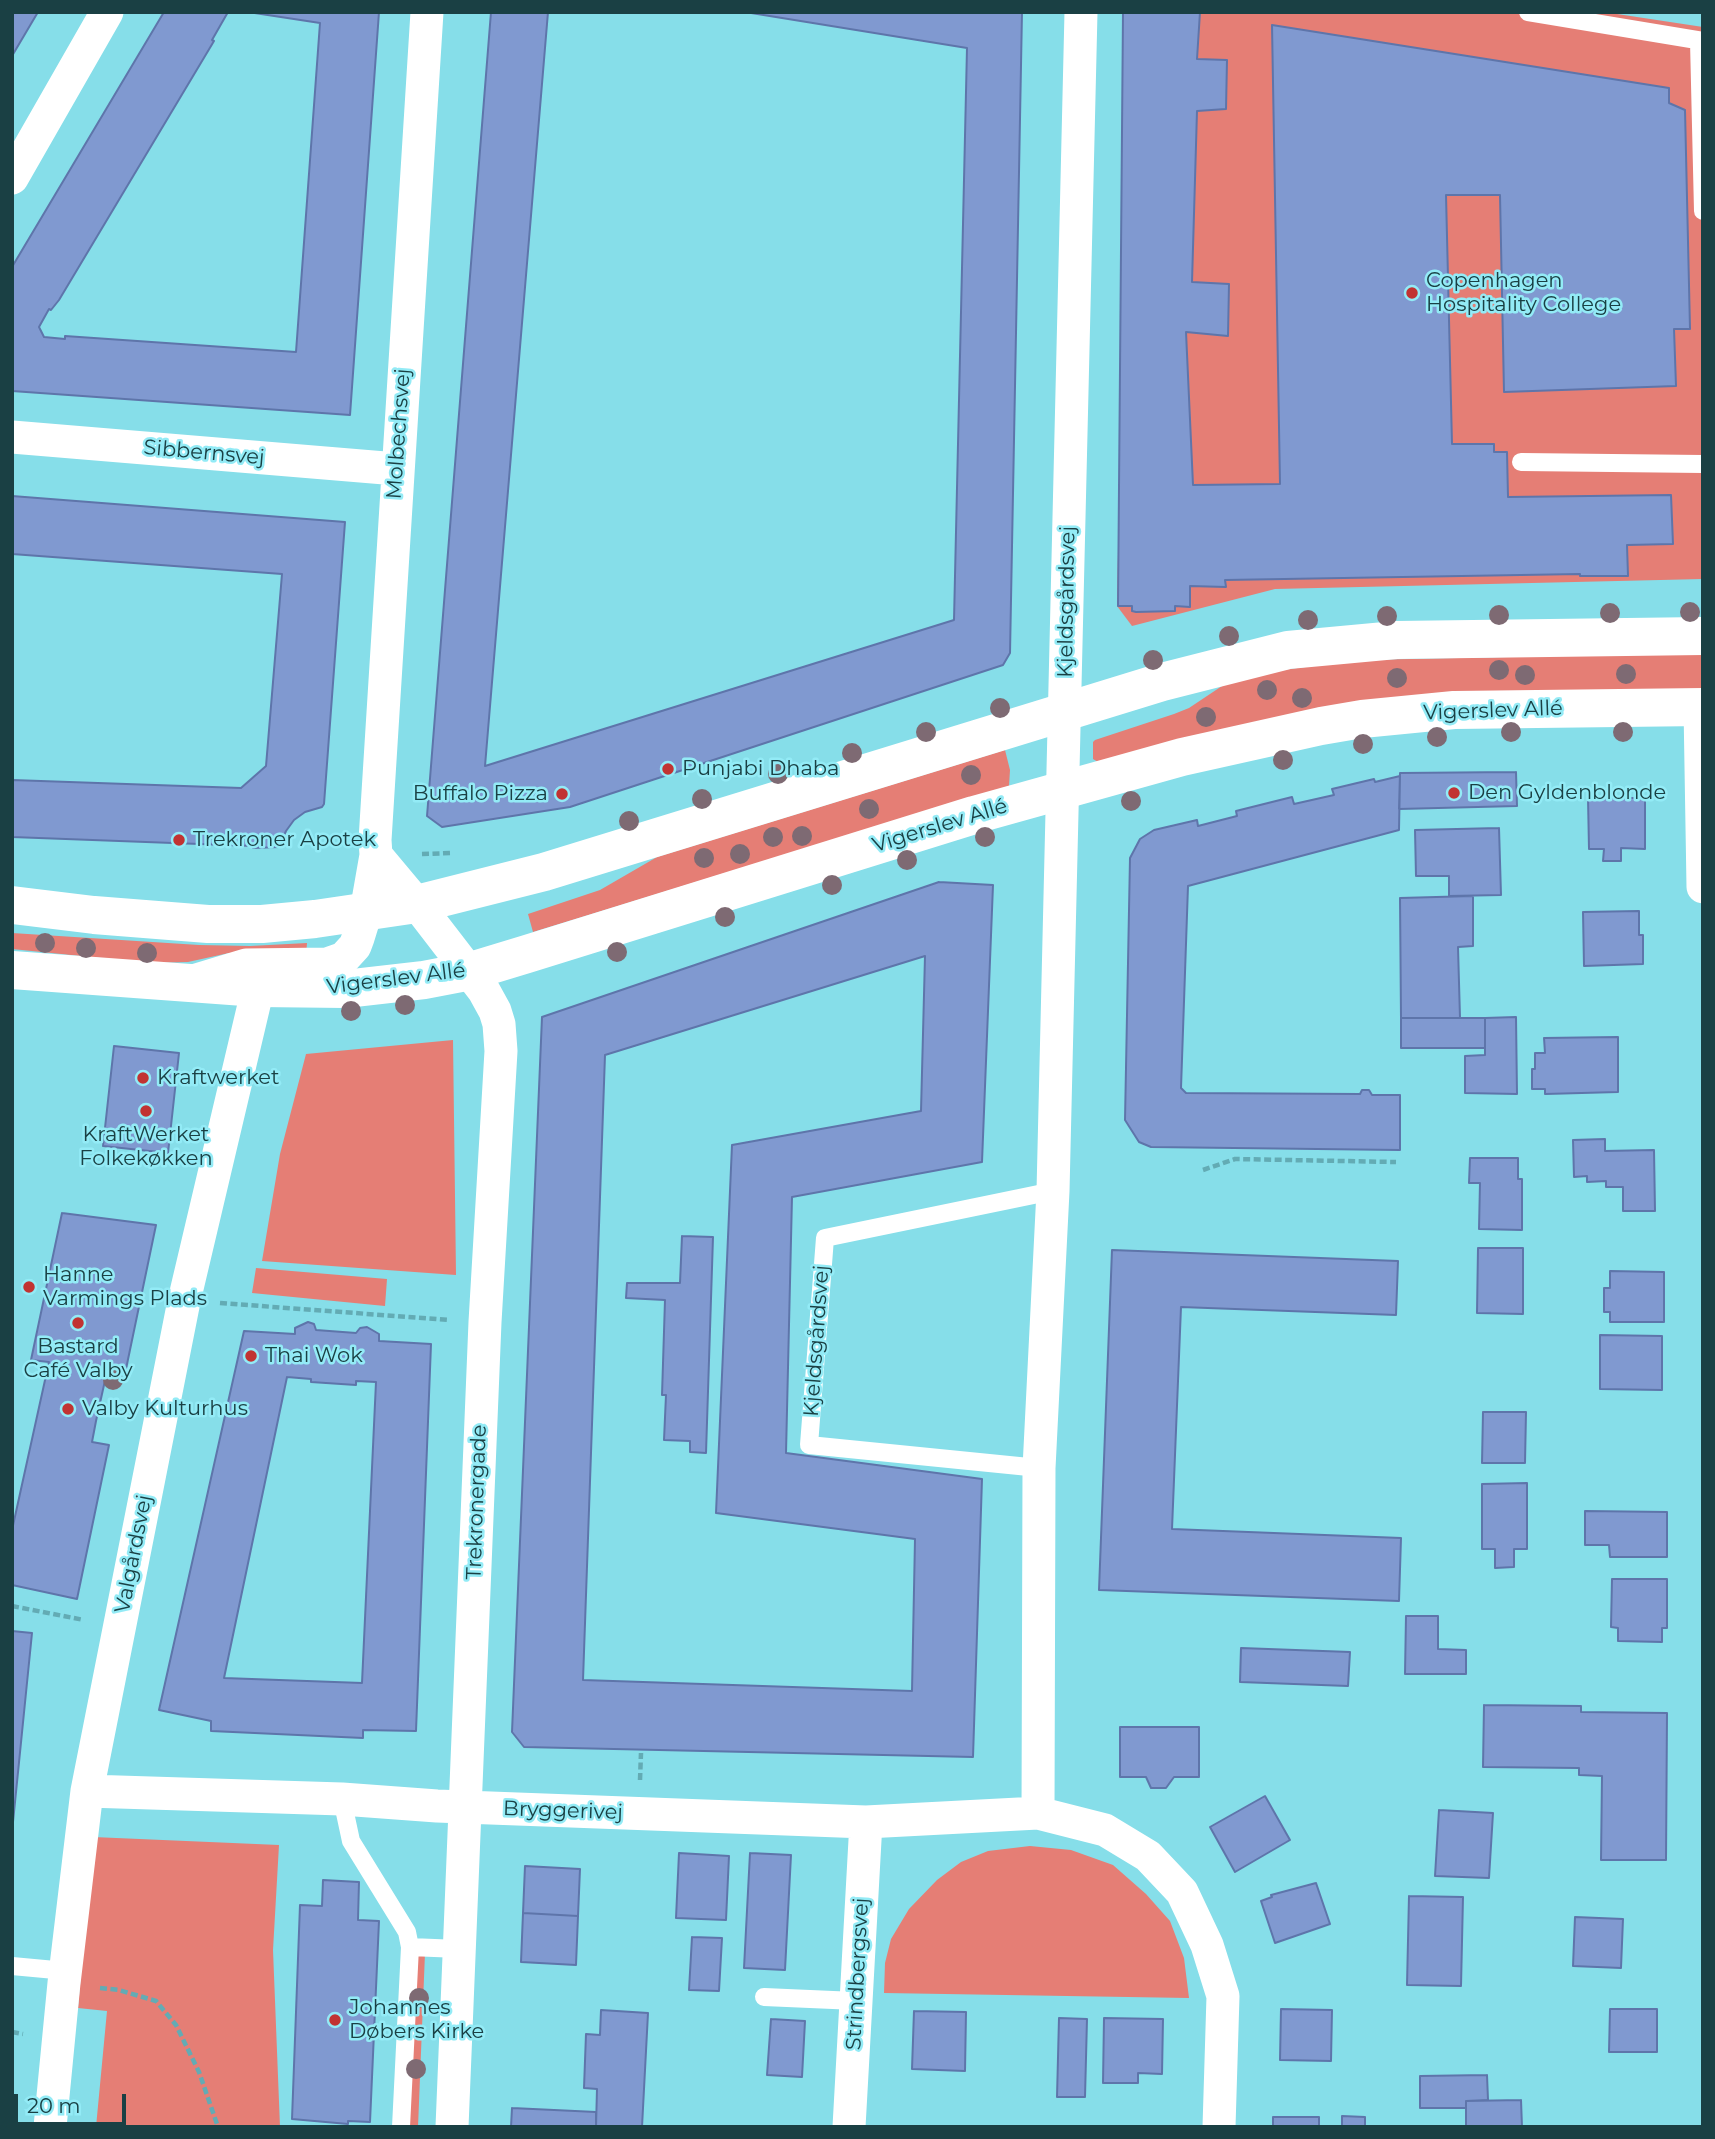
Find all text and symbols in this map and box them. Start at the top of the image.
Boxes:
place label: Copenhagen Hospitality College [1426,268,1621,318]
marker: Copenhagen Hospitality College [1404,285,1420,301]
street label: Molbechsvej [382,368,416,500]
street label: Sibbernsvej [142,435,266,471]
street label: Kjeldsgårdsvej [1053,526,1081,678]
street label: Vigerslev Allé [1423,696,1563,726]
place label: Punjabi Dhaba [682,756,839,782]
marker: Punjabi Dhaba [660,761,676,777]
place label: Den Gyldenblonde [1468,780,1666,806]
place label: Buffalo Pizza [413,781,548,807]
marker: Den Gyldenblonde [1446,785,1462,801]
marker: Buffalo Pizza [554,786,570,802]
street label: Vigerslev Allé [870,794,1010,858]
place label: Trekroner Apotek [193,827,376,853]
marker: Trekroner Apotek [171,832,187,848]
street label: Vigerslev Allé [325,958,467,1000]
place label: Kraftwerket [157,1065,280,1091]
marker: Kraftwerket [135,1070,151,1086]
marker: KraftWerket Folkekøkken [138,1103,154,1119]
place label: KraftWerket Folkekøkken [79,1122,213,1172]
place label: Hanne Varmings Plads [43,1262,207,1312]
street label: Kjeldsgårdsvej [799,1264,835,1418]
marker: Hanne Varmings Plads [21,1279,37,1295]
marker: Bastard Café Valby [70,1315,86,1331]
place label: Bastard Café Valby [23,1334,133,1384]
place label: Thai Wok [265,1343,363,1369]
marker: Thai Wok [243,1348,259,1364]
place label: Valby Kulturhus [82,1396,248,1422]
marker: Valby Kulturhus [60,1401,76,1417]
street label: Trekronergade [462,1424,492,1580]
street label: Valgårdsvej [110,1493,158,1615]
street label: Bryggerivej [503,1796,623,1826]
street label: Strindbergsvej [841,1897,875,2051]
place label: Johannes Døbers Kirke [349,1995,484,2045]
marker: Johannes Døbers Kirke [327,2012,343,2028]
scale bar [18,2080,130,2124]
text: 20 m [27,2093,81,2118]

